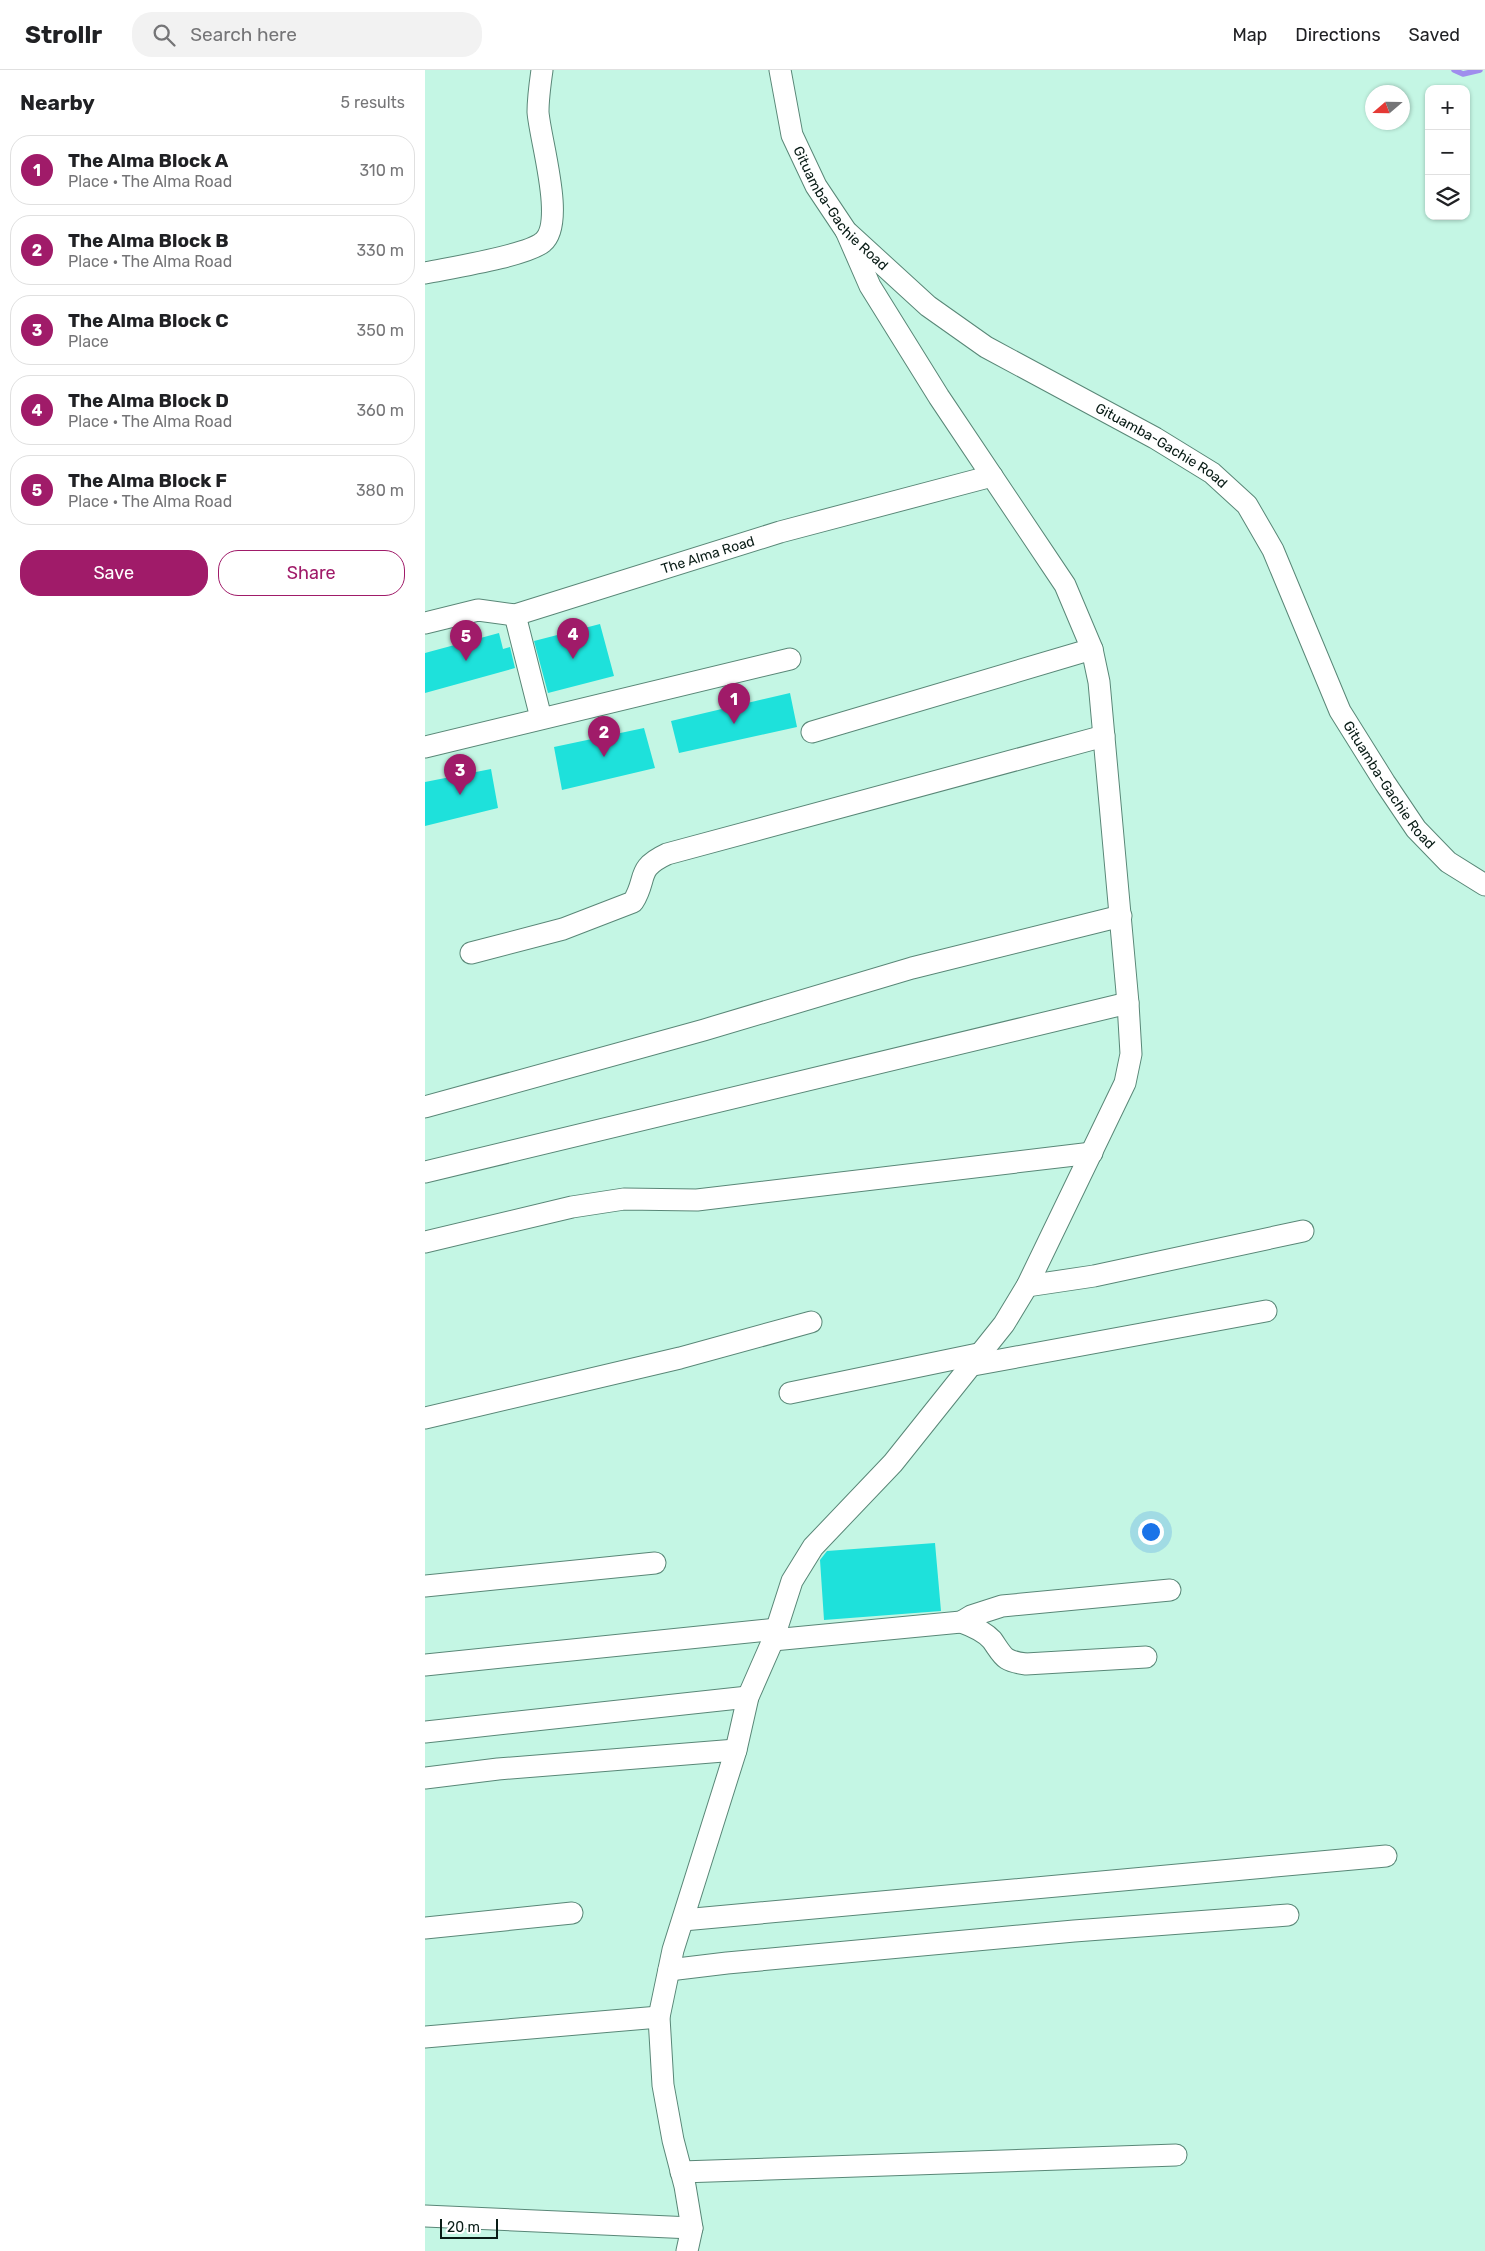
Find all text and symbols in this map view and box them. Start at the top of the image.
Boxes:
search box [132,12,482,57]
text: Strollr [25,21,102,49]
icon: search [150,21,178,49]
text: Search here [190,23,297,46]
text: Map [1232,24,1267,46]
text: Directions [1295,24,1381,46]
text: Saved [1409,24,1460,46]
north arrow [1365,85,1410,130]
map controls [1425,85,1470,220]
button: + [1425,85,1470,130]
text: Nearby [20,90,95,115]
text: 5 results [341,93,405,112]
button: − [1425,130,1470,175]
street label: Gituamba-Gachie Road [789,144,891,274]
text: The Alma Block A [68,149,228,172]
text: 1 [33,161,41,180]
text: 310 m [360,161,404,180]
text: Place · The Alma Road [68,172,232,191]
button: layers [1425,175,1470,220]
text: The Alma Block B [68,229,229,252]
text: 2 [32,241,42,260]
text: 330 m [356,241,404,260]
text: Place · The Alma Road [68,252,232,271]
text: The Alma Block C [68,309,229,332]
text: 3 [32,321,42,340]
text: 350 m [357,321,404,340]
text: Place [68,332,109,351]
text: The Alma Block D [68,389,229,412]
street label: Gituamba-Gachie Road [1092,400,1231,492]
text: 4 [32,401,42,420]
text: 360 m [356,401,404,420]
text: Place · The Alma Road [68,412,232,431]
text: The Alma Block F [68,469,227,492]
text: 5 [32,481,42,500]
text: 380 m [356,481,404,500]
text: Place · The Alma Road [68,492,232,511]
street label: The Alma Road [659,532,757,578]
button: Save [20,550,208,596]
button: Share [218,550,405,596]
pin: 4 [557,618,589,659]
pin: 5 [450,620,482,661]
pin: 1 [718,683,750,724]
pin: 2 [588,716,620,757]
street label: Gituamba-Gachie Road [1339,718,1438,852]
pin: 3 [444,754,476,795]
your location [1138,1519,1164,1545]
scale bar [440,2216,497,2239]
text: 20 m [447,2219,480,2236]

